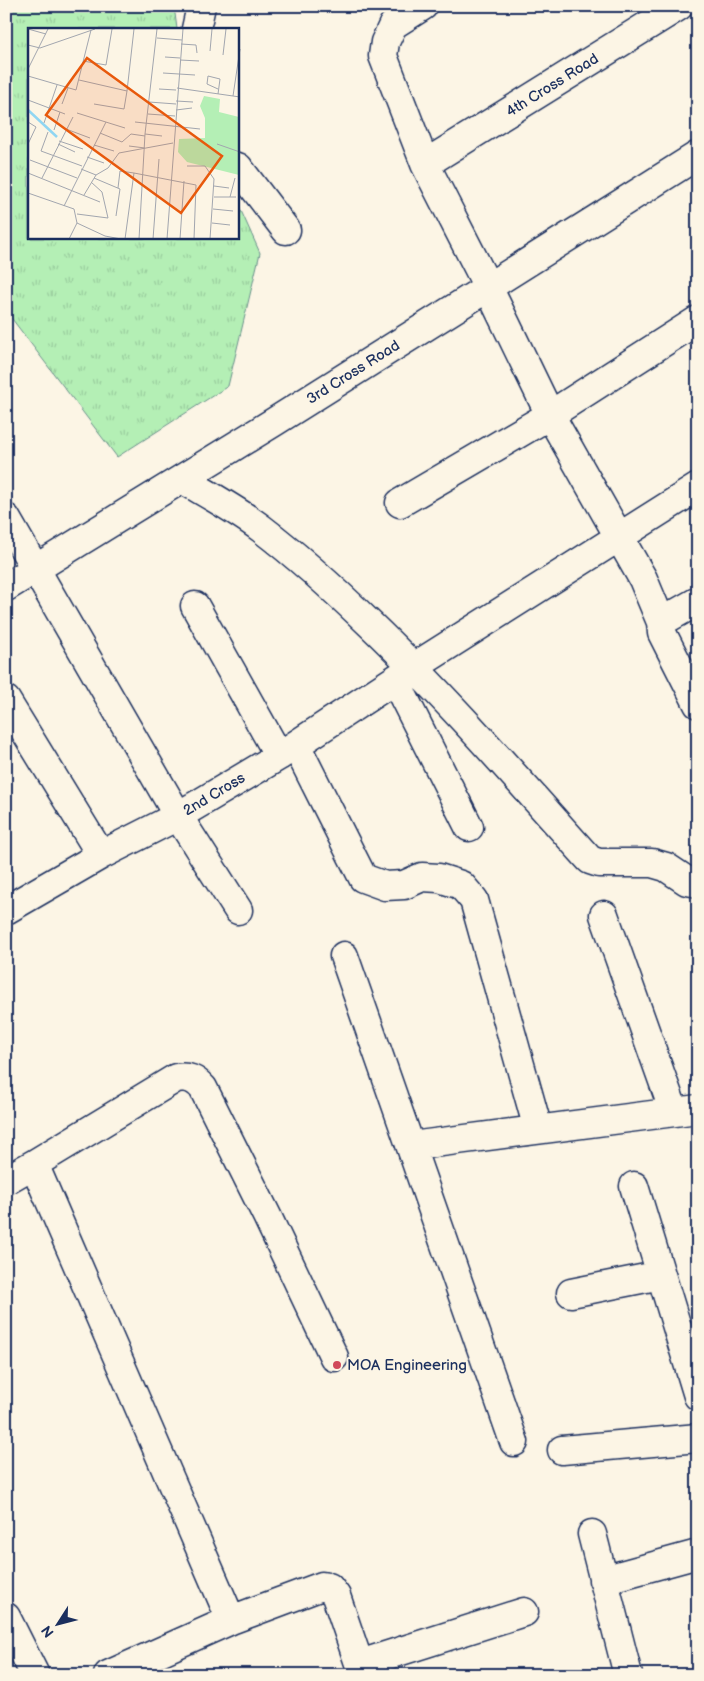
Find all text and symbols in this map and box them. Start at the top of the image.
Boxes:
inset map [28,28,239,239]
street label: 4th Cross Road [502,49,602,121]
street label: 3rd Cross Road [303,336,403,409]
street label: 2nd Cross [180,768,249,820]
place label: MOA Engineering [347,1356,467,1375]
marker: MOA Engineering [331,1359,343,1371]
north arrow [32,1598,82,1648]
text: N [38,1622,58,1641]

